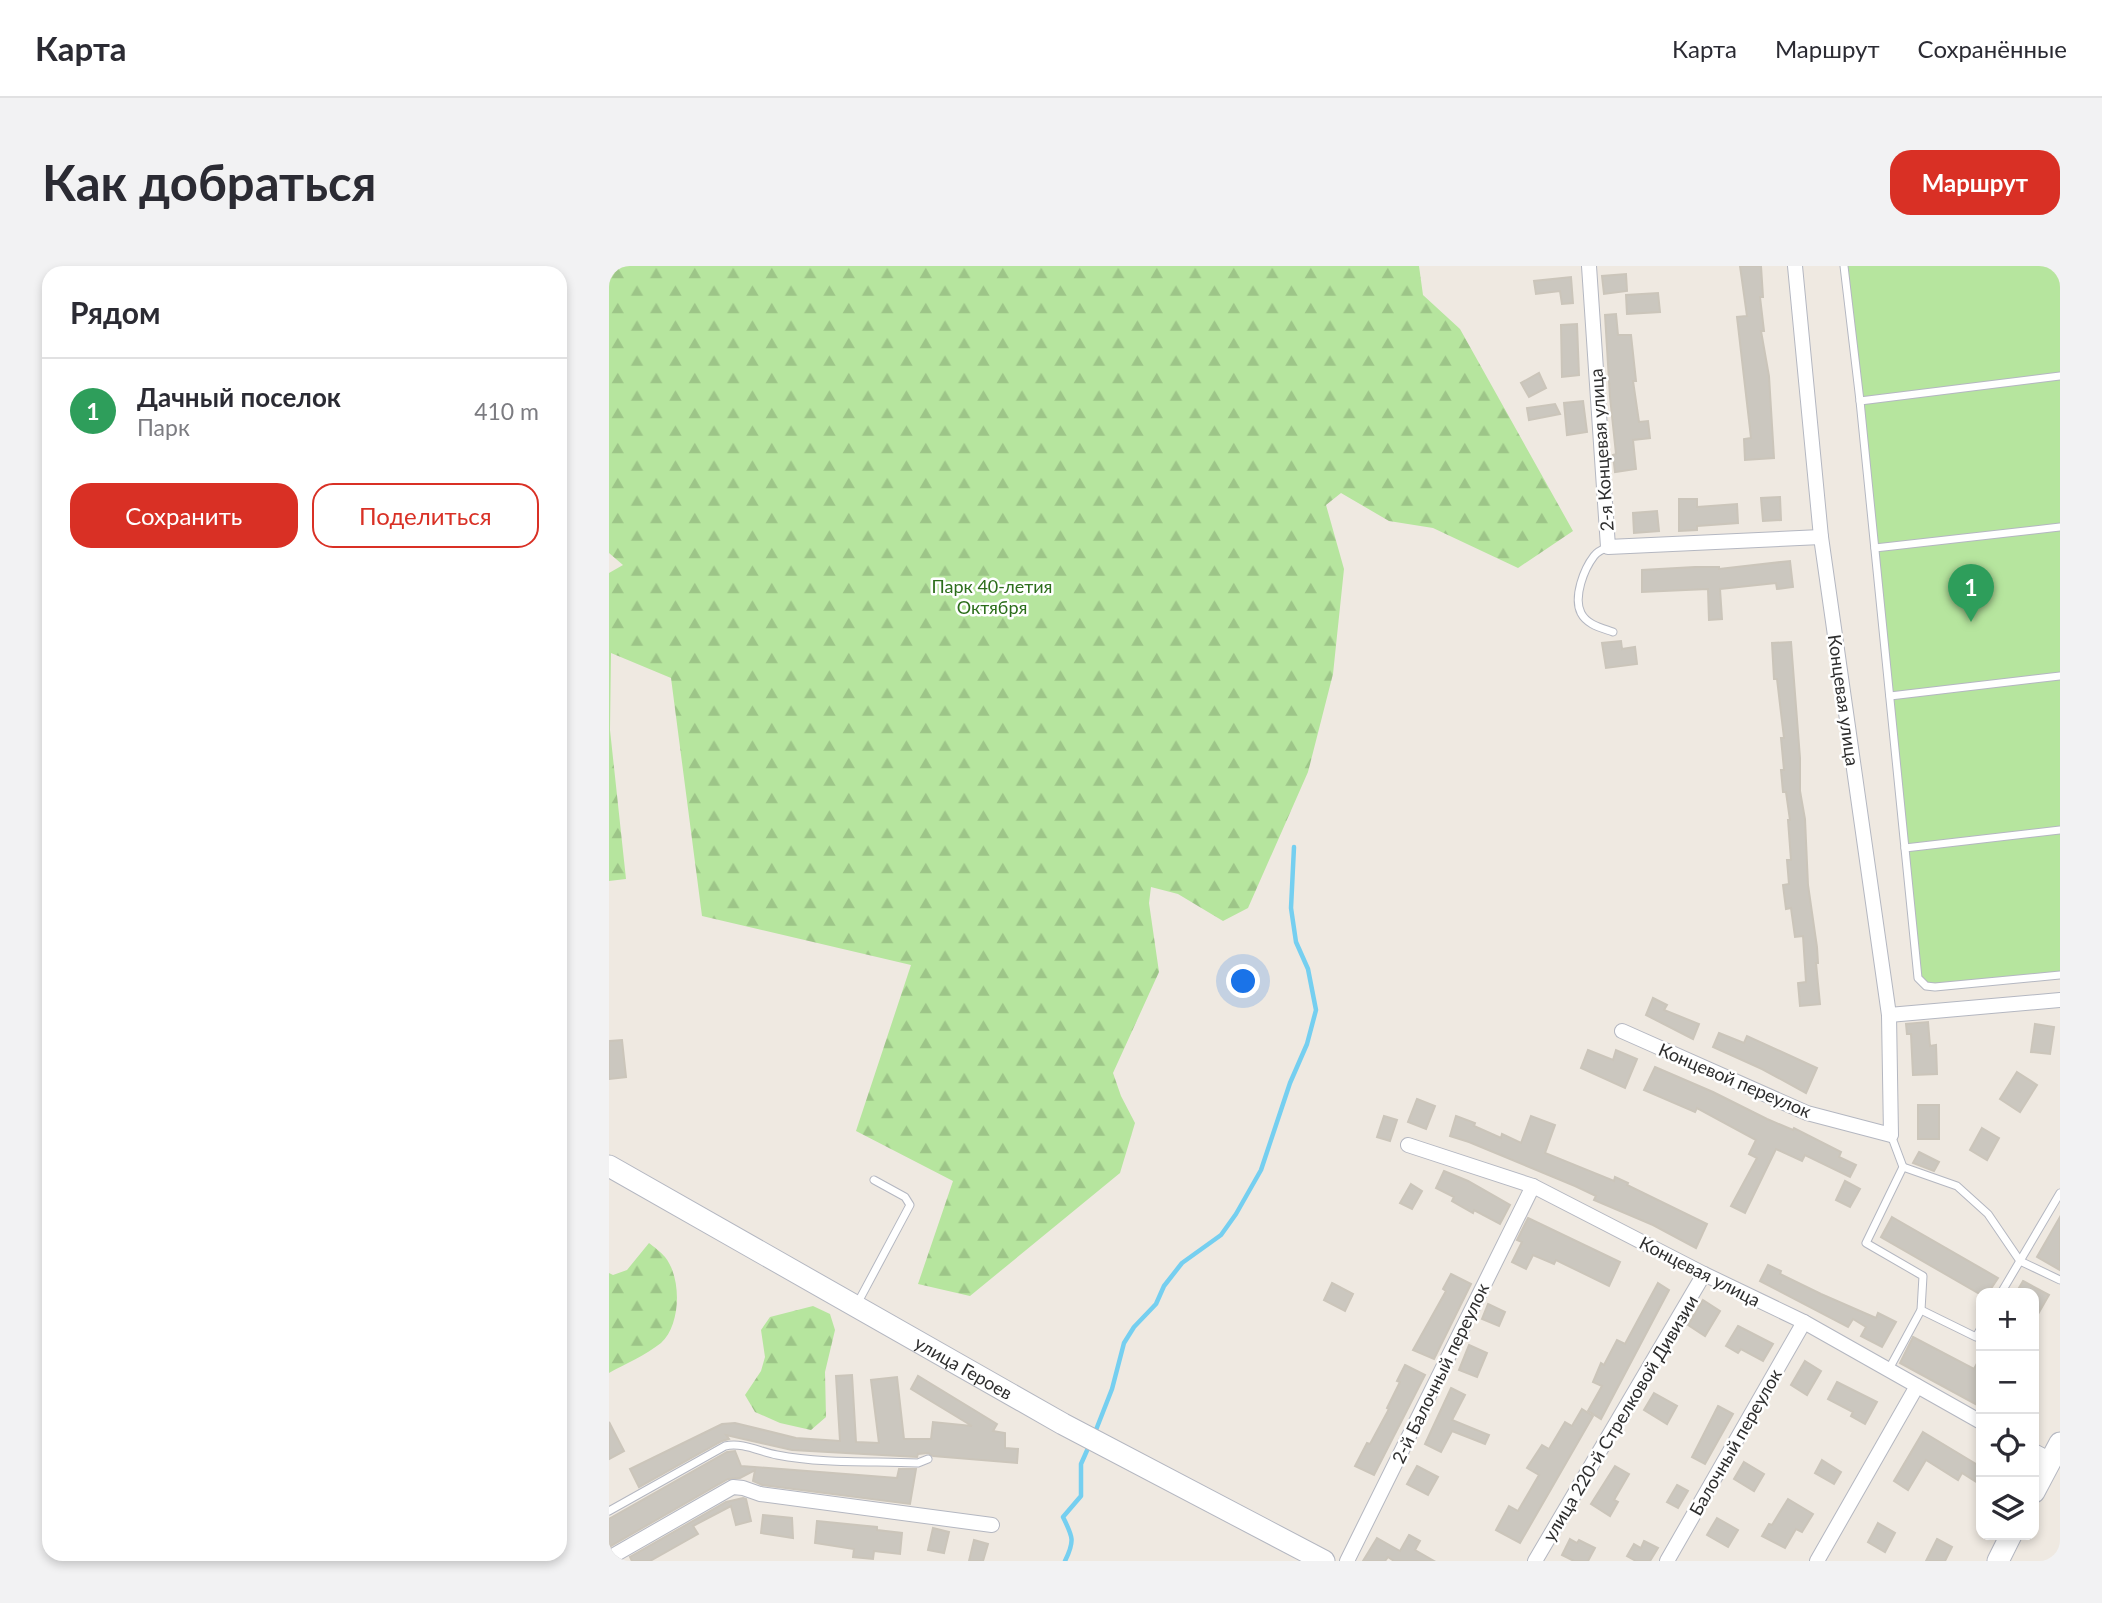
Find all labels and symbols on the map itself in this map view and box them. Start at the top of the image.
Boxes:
street label: 2-я Концевая улица [1584,368,1618,532]
pin: 1 [1948,564,1994,622]
park label: Парк 40-летия Октября [932,575,1053,618]
street label: Концевая улица [1824,633,1864,767]
your location [1226,964,1260,998]
street label: Концевой переулок [1655,1038,1815,1122]
street label: Концевая улица [1636,1231,1764,1311]
street label: 2-й Балочный переулок [1387,1279,1494,1467]
street label: улица 220-й Стрелковой Дивизии [1538,1291,1702,1545]
street label: улица Героев [911,1331,1016,1404]
street label: Балочный переулок [1684,1364,1786,1519]

